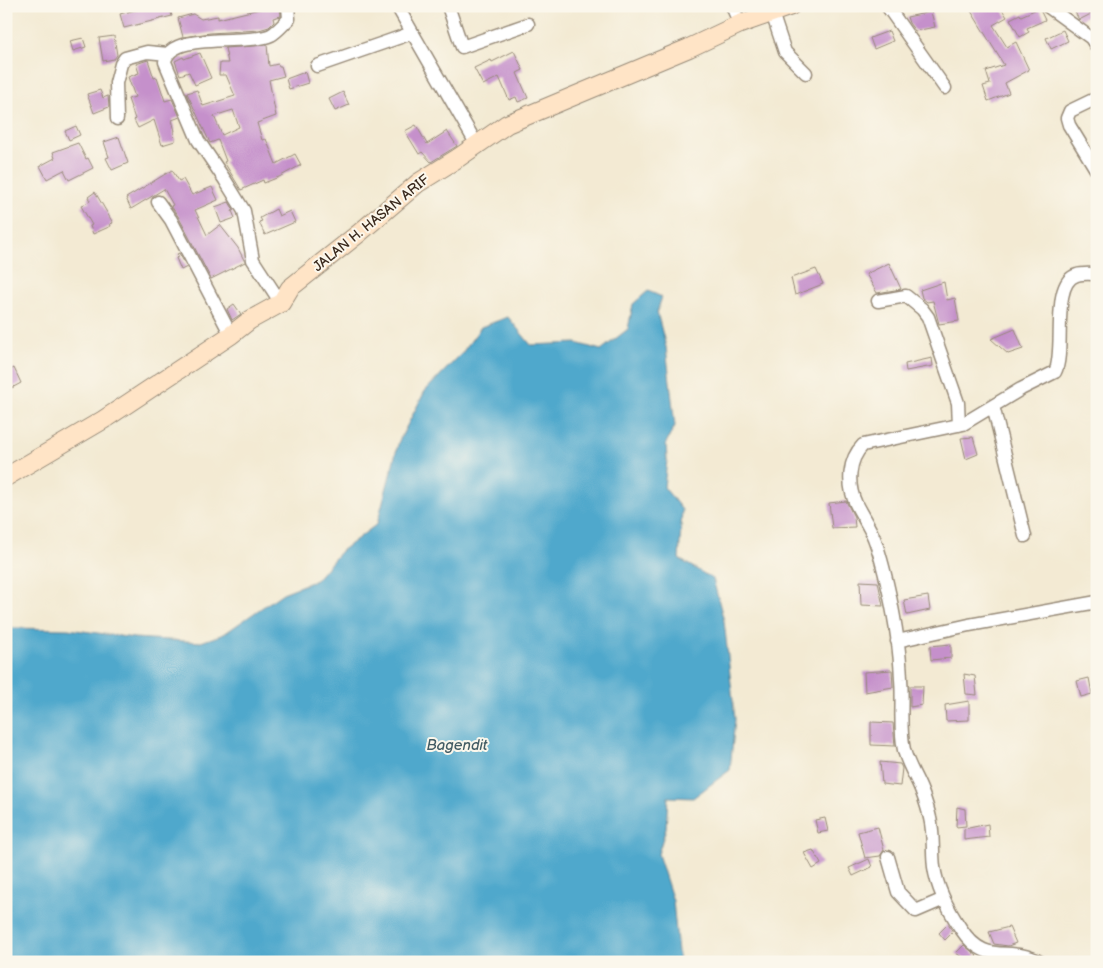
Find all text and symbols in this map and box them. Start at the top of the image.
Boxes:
street label: JALAN H. HASAN ARIF [310,171,433,275]
water label: Bagendit [427,736,488,755]

